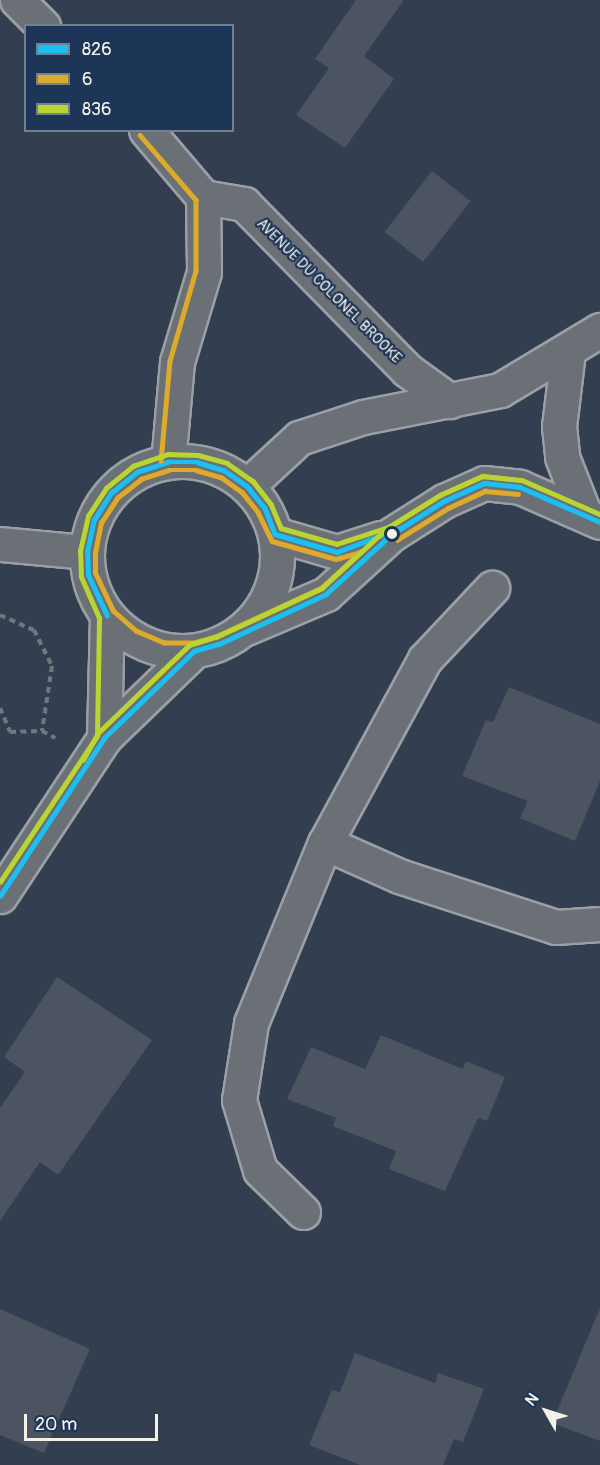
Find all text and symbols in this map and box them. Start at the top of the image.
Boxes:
legend [24,24,234,132]
text: 826 [82,38,112,61]
text: 6 [82,68,92,91]
text: 836 [82,98,112,121]
street label: AVENUE DU COLONEL BROOKE [253,215,405,367]
unlabelled marker [386,528,398,540]
north arrow [516,1381,576,1441]
text: N [521,1389,543,1410]
scale bar [27,1402,160,1440]
text: 20 m [35,1413,77,1436]

